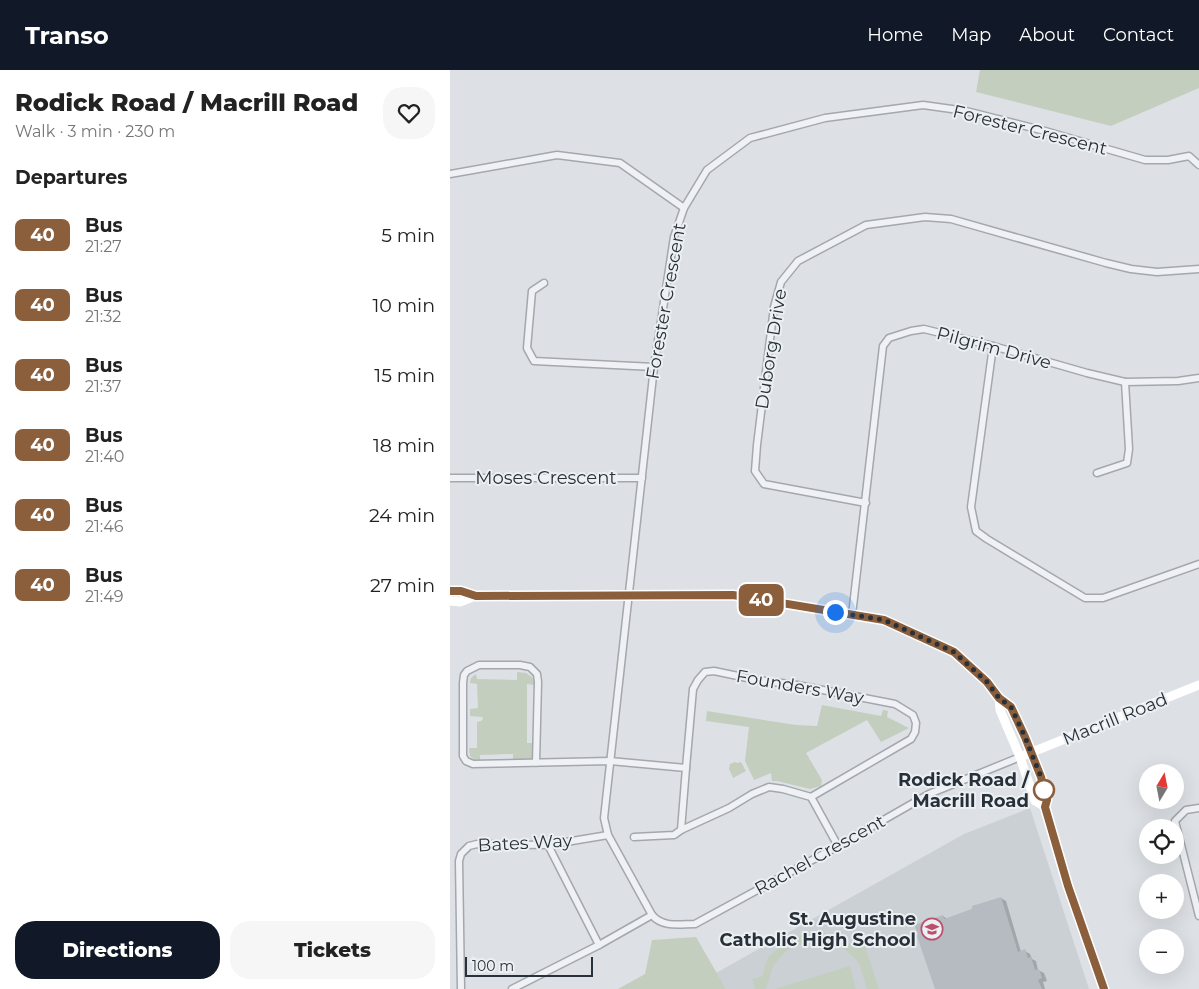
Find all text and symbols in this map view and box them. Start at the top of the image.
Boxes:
text: Transo [25,21,109,50]
text: Home [867,24,923,46]
text: Map [951,24,991,46]
text: About [1019,24,1075,46]
text: Contact [1103,24,1174,46]
button: heart [383,87,435,139]
text: Rodick Road / Macrill Road [15,88,358,117]
street label: Forester Crescent [950,100,1110,160]
text: Walk · 3 min · 230 m [15,122,175,141]
text: Departures [15,166,127,189]
text: Bus [85,214,123,237]
street label: Forester Crescent [641,221,691,381]
text: 40 [30,224,55,246]
text: 5 min [381,224,435,247]
text: 21:27 [85,237,122,256]
text: Bus [85,284,123,307]
street label: Duborg Drive [751,287,791,411]
text: 40 [30,294,55,316]
text: 10 min [372,294,435,317]
text: 21:32 [85,307,121,326]
street label: Pilgrim Drive [934,322,1054,374]
text: Bus [85,354,123,377]
text: 40 [30,364,55,386]
text: 15 min [374,364,435,387]
text: 21:37 [85,377,122,396]
text: Bus [85,424,123,447]
text: 40 [30,434,55,456]
text: 18 min [373,434,435,457]
text: 21:40 [85,447,124,466]
street label: Moses Crescent [475,467,617,489]
text: Bus [85,494,123,517]
text: 40 [30,504,55,526]
text: 24 min [369,504,435,527]
text: 21:46 [85,517,124,536]
text: Bus [85,564,123,587]
text: 40 [30,574,55,596]
text: 27 min [370,574,435,597]
line badge: 40 [738,584,784,616]
text: 21:49 [85,587,123,606]
text: 40 [749,589,773,611]
your location [823,600,848,625]
street label: Founders Way [734,665,866,709]
street label: Macrill Road [1059,688,1171,750]
north arrow [1139,764,1184,809]
map controls [1139,764,1184,974]
place label: Rodick Road / Macrill Road [898,769,1030,812]
marker: Rodick Road / Macrill Road [1033,779,1055,801]
street label: Rachel Crescent [751,810,889,900]
button: locate [1139,819,1184,864]
street label: Bates Way [477,830,573,856]
button: + [1139,874,1184,919]
place label: St. Augustine Catholic High School [720,908,916,951]
school or university icon: St. Augustine Catholic High School [920,917,944,941]
button: Directions [15,921,220,979]
button: Tickets [230,921,435,979]
button: − [1139,929,1184,974]
scale bar [465,954,592,977]
text: 100 m [472,957,514,975]

